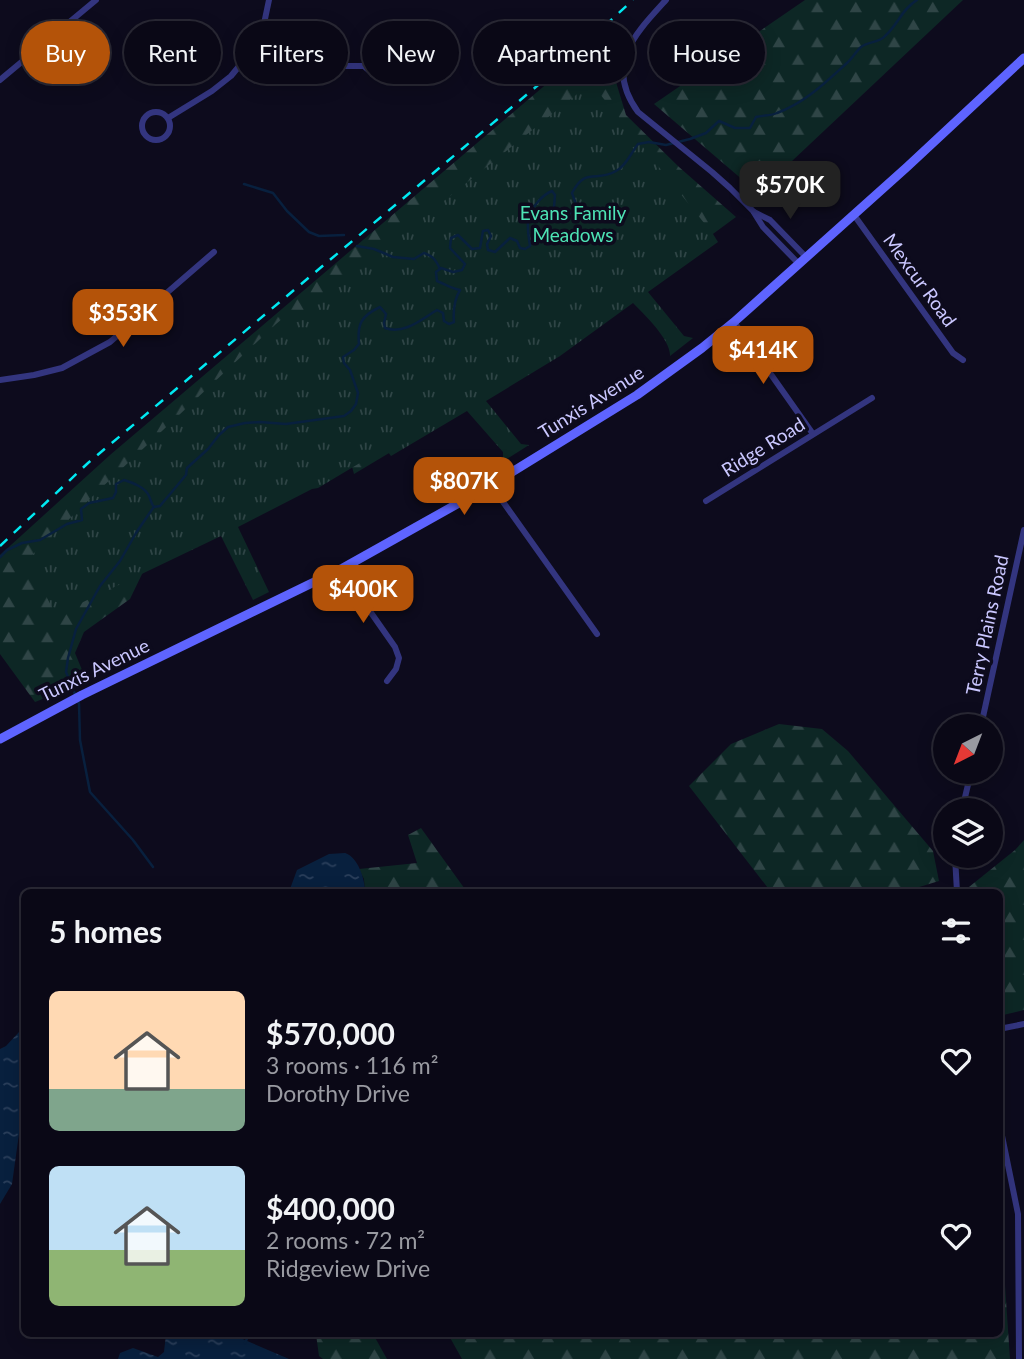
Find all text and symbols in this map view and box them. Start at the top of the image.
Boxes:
chip: Buy [21,21,110,84]
chip: Rent [124,21,221,84]
chip: Filters [235,21,348,84]
chip: New [362,21,459,84]
chip: Apartment [473,21,635,84]
chip: House [649,21,765,84]
pin: $570K [741,162,839,221]
text: $570K [755,170,825,198]
park label: Evans Family Meadows [520,201,626,246]
street label: Mexcur Road [879,229,962,331]
pin: $353K [74,290,172,349]
text: $353K [88,298,158,326]
pin: $414K [714,326,812,386]
text: $414K [728,335,798,363]
street label: Tunxis Avenue [534,360,648,443]
street label: Ridge Road [717,412,809,481]
pin: $807K [415,458,513,517]
text: $807K [429,466,499,494]
street label: Terry Plains Road [960,553,1013,697]
pin: $400K [314,566,412,625]
text: $400K [328,574,398,602]
street label: Tunxis Avenue [35,633,153,706]
north arrow [933,714,1003,784]
map controls [933,714,1003,868]
button: layers [933,798,1003,868]
icon: filters [937,912,975,950]
text: 5 homes [49,913,162,949]
text: $570,000 [266,1015,395,1051]
icon: home [105,1019,189,1103]
icon: heart [937,1042,975,1080]
text: 3 rooms · 116 m² [266,1051,438,1079]
text: Dorothy Drive [266,1079,410,1107]
text: $400,000 [266,1190,395,1226]
icon: home [105,1194,189,1278]
icon: heart [937,1217,975,1255]
text: 2 rooms · 72 m² [266,1226,425,1254]
text: Ridgeview Drive [266,1254,430,1282]

